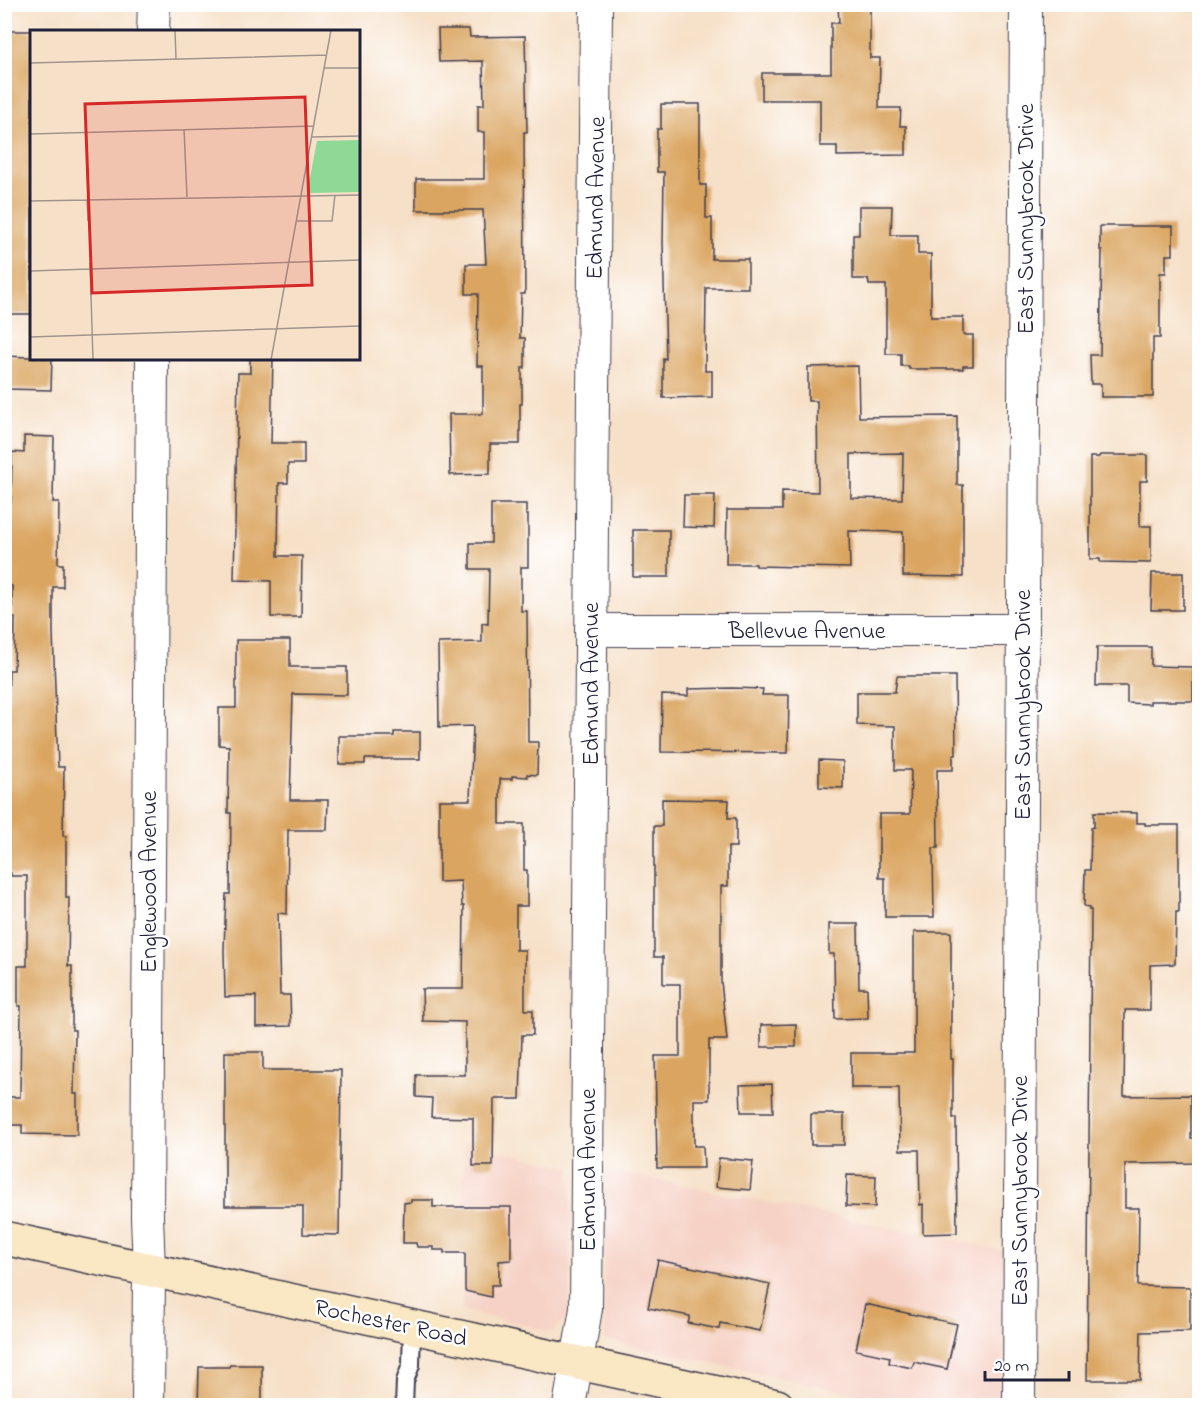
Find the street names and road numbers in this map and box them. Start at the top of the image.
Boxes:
street label: East Sunnybrook Drive [1010,103,1046,334]
street label: Edmund Avenue [579,116,616,280]
street label: East Sunnybrook Drive [1007,589,1043,820]
street label: Edmund Avenue [575,602,610,766]
street label: Bellevue Avenue [727,615,886,650]
street label: Englewood Avenue [133,790,168,973]
street label: East Sunnybrook Drive [1004,1075,1040,1306]
street label: Edmund Avenue [572,1088,607,1252]
street label: Rochester Road [311,1291,471,1358]

